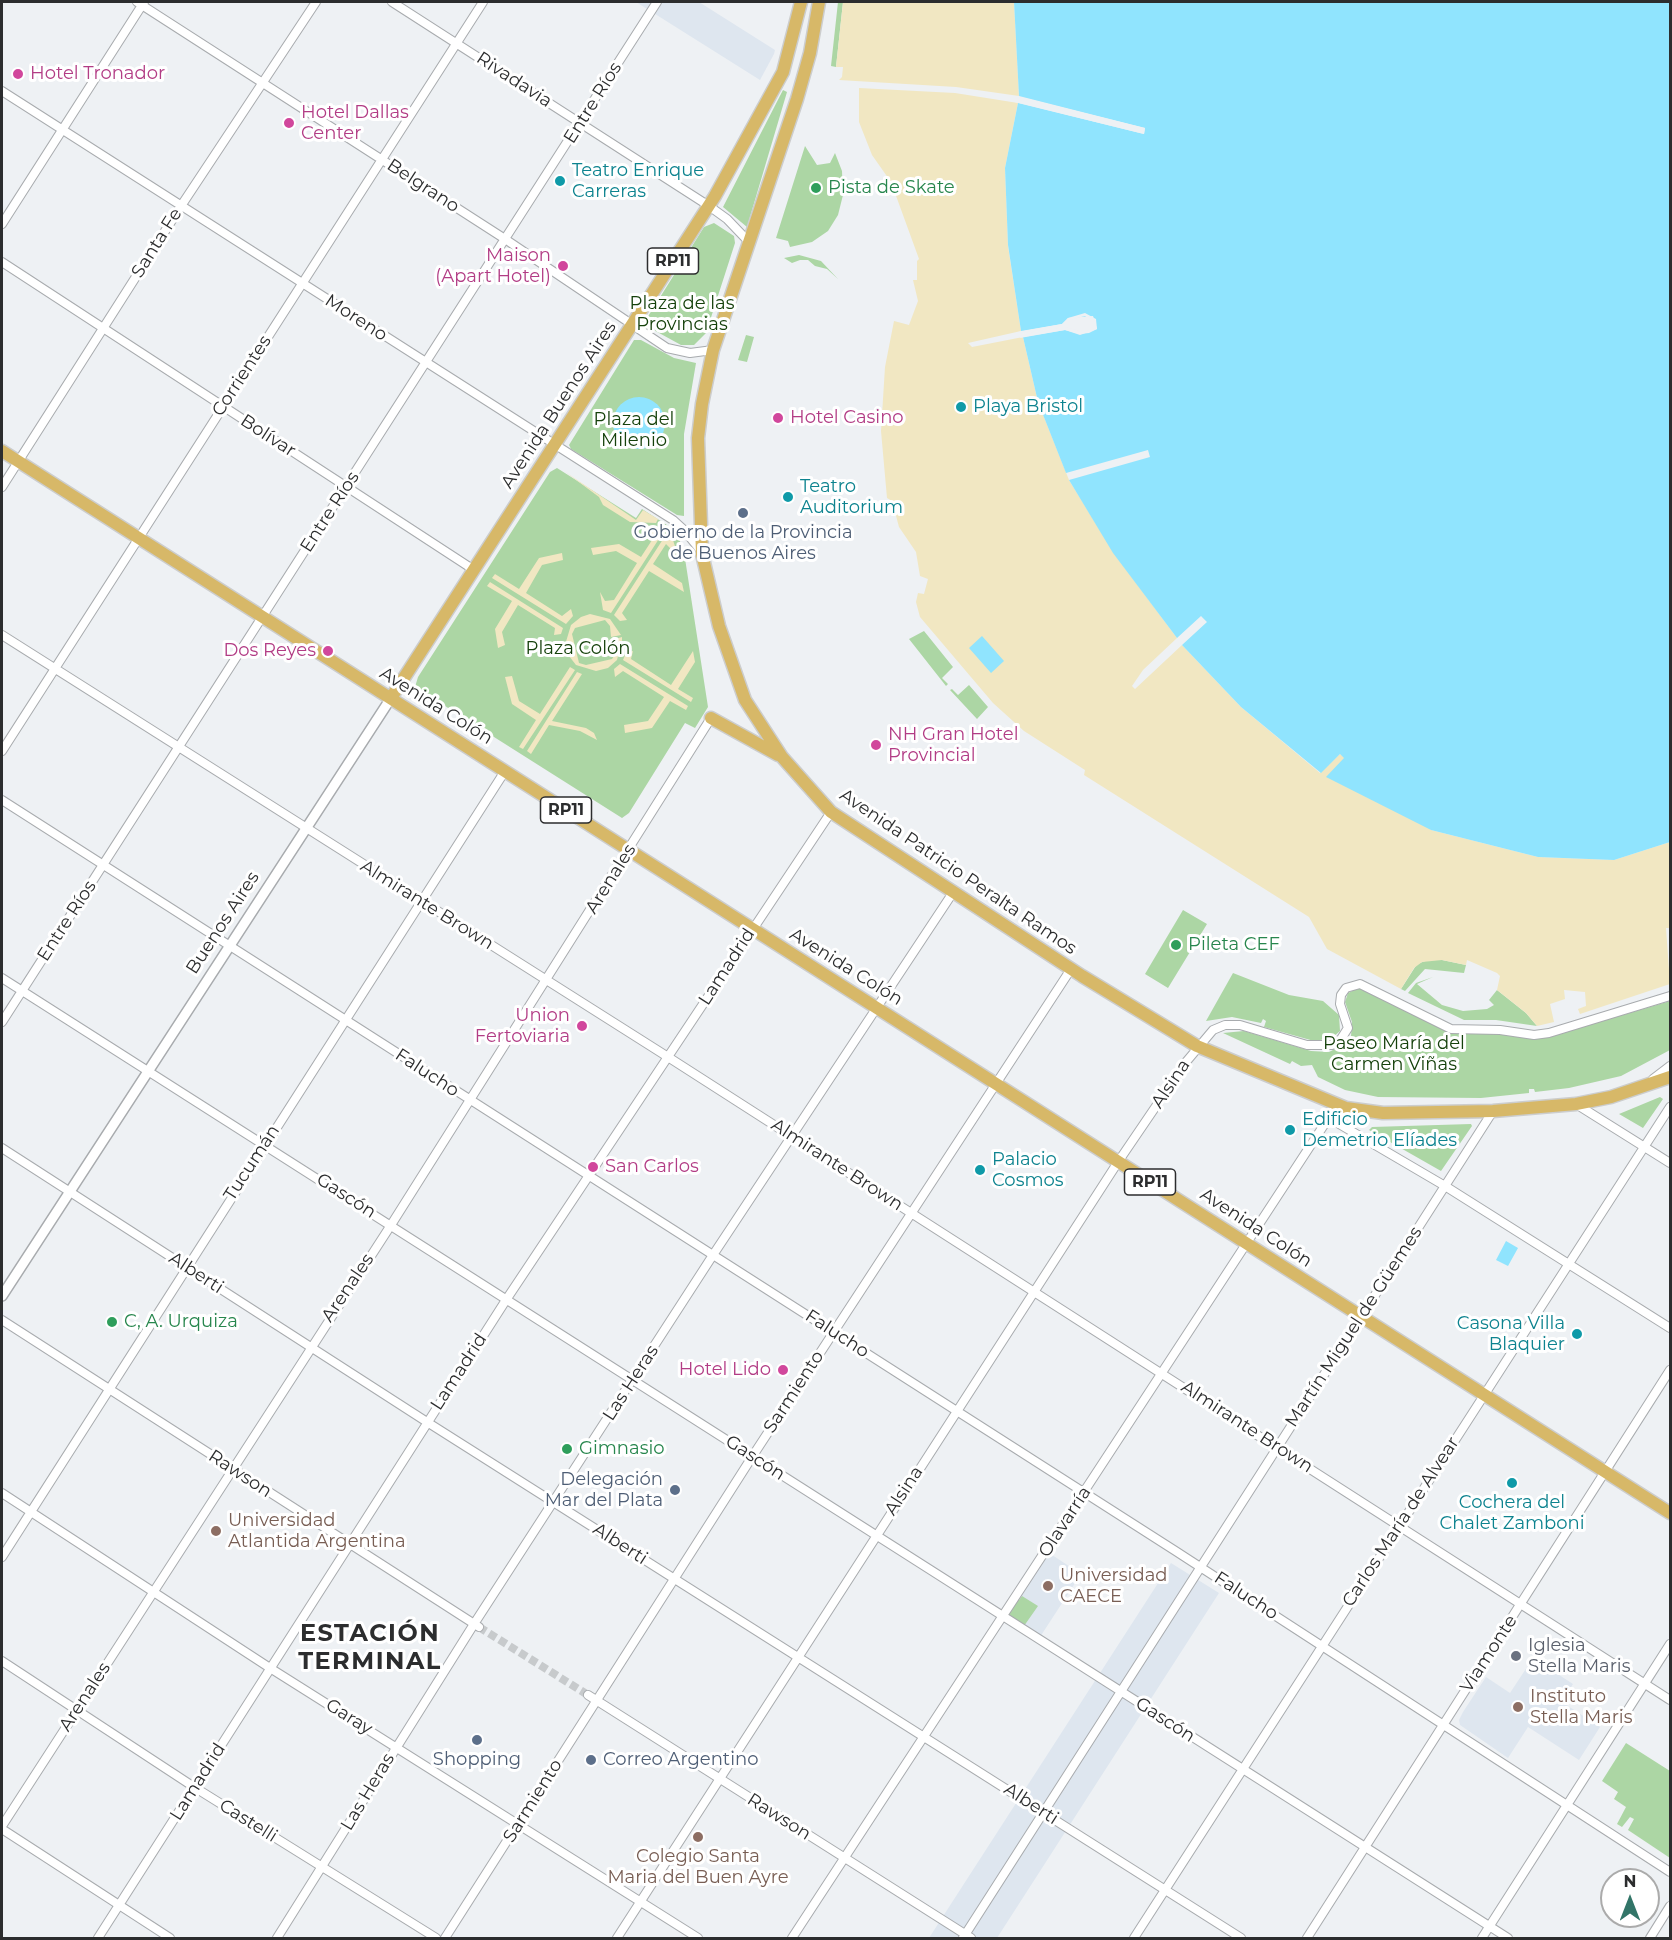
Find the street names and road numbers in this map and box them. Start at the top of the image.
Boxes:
street label: Rivadavia [472,48,556,112]
street label: Entre Ríos [559,58,627,148]
street label: Belgrano [383,155,463,217]
street label: Santa Fe [127,204,187,282]
road number: RP11 [648,248,698,274]
street label: Moreno [321,290,391,346]
street label: Avenida Buenos Aires [497,317,621,493]
street label: Corrientes [208,331,276,421]
street label: Bolívar [236,410,300,462]
street label: Entre Ríos [296,468,364,556]
street label: Avenida Colón [375,663,497,749]
street label: Avenida Patricio Peralta Ramos [835,784,1081,960]
road number: RP11 [540,797,592,823]
street label: Arenales [581,840,641,918]
street label: Almirante Brown [356,855,498,955]
street label: Buenos Aires [182,868,264,978]
street label: Entre Ríos [33,877,101,965]
street label: Avenida Colón [785,924,907,1010]
street label: Lamadrid [694,925,760,1009]
street label: Falucho [391,1044,463,1102]
street label: Alsina [1147,1056,1195,1112]
street label: Almirante Brown [767,1114,907,1216]
street label: Tucumán [219,1121,285,1205]
street label: Gascón [312,1169,380,1223]
road number: RP11 [1124,1169,1176,1195]
street label: Avenida Colón [1196,1184,1316,1272]
street label: Martín Miguel de Güemes [1281,1223,1427,1431]
street label: Alberti [165,1247,227,1299]
street label: Arenales [317,1250,379,1326]
street label: Falucho [801,1305,873,1363]
street label: Lamadrid [426,1330,492,1414]
street label: Las Heras [598,1341,664,1425]
street label: Sarmiento [759,1347,829,1437]
street label: Almirante Brown [1177,1376,1317,1478]
street label: Gascón [721,1431,789,1485]
street label: Carlos María de Alvear [1338,1433,1464,1611]
street label: Rawson [204,1446,276,1502]
street label: Alsina [880,1462,928,1520]
street label: Olavarría [1034,1483,1096,1561]
street label: Alberti [589,1518,651,1570]
street label: Falucho [1210,1567,1282,1625]
street label: Viamonte [1456,1611,1522,1697]
street label: Arenales [55,1658,115,1736]
street label: Gascón [1131,1693,1199,1747]
street label: Garay [322,1694,376,1740]
street label: Lamadrid [166,1739,230,1825]
street label: Las Heras [337,1750,399,1834]
street label: Sarmiento [499,1755,567,1847]
street label: Alberti [1000,1778,1062,1830]
street label: Rawson [743,1789,815,1845]
street label: Castelli [215,1795,281,1847]

